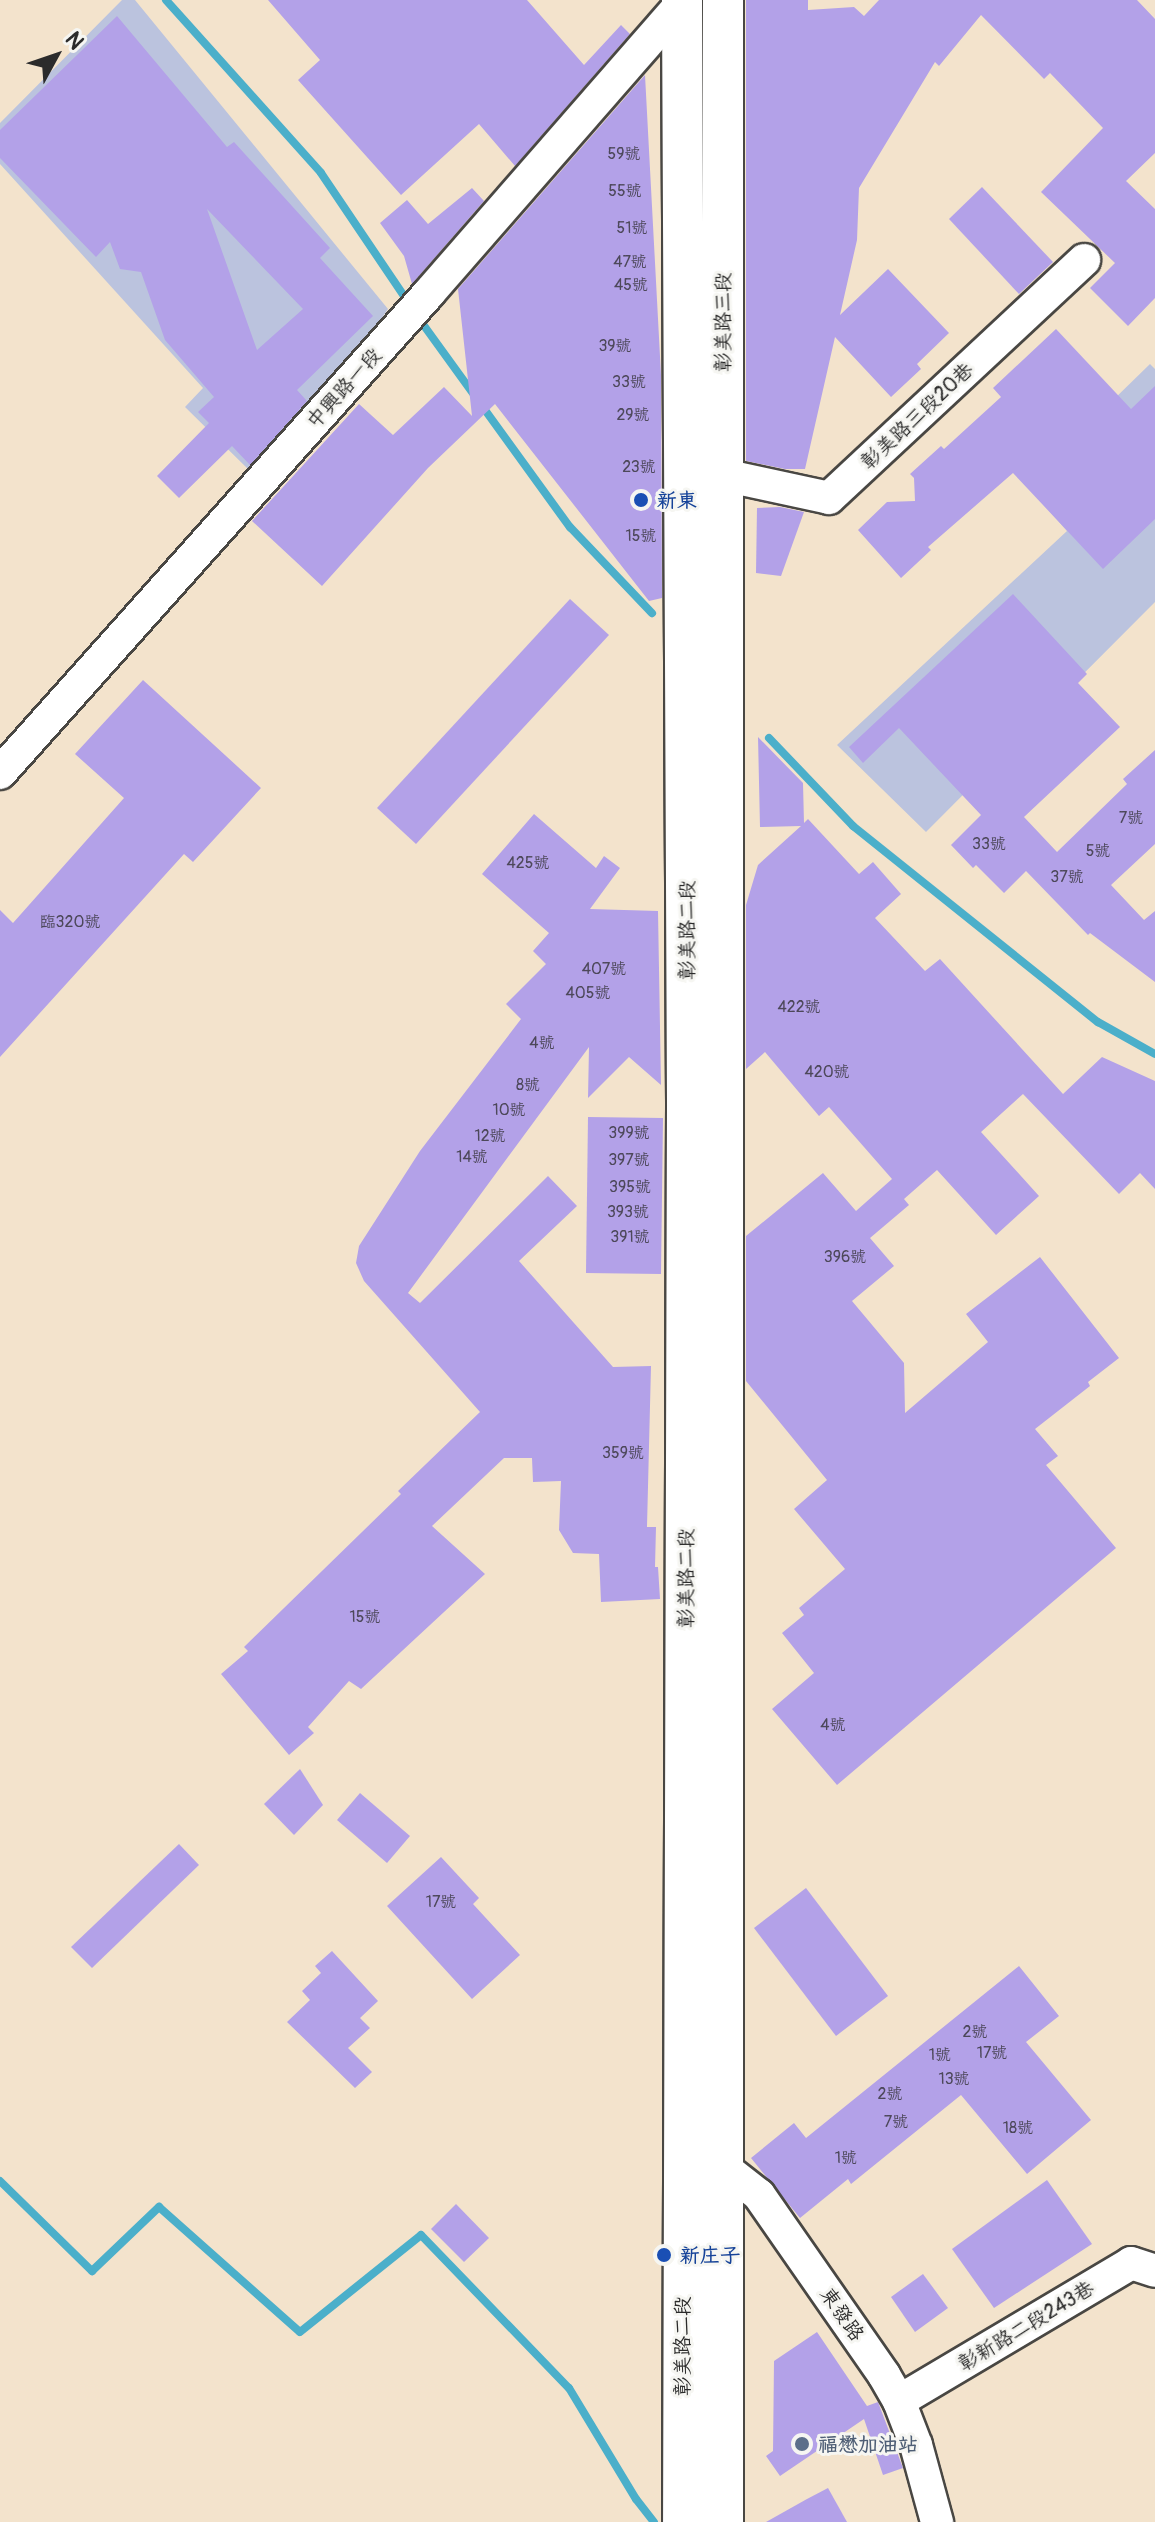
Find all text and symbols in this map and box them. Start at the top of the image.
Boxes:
north arrow [16,16,96,96]
text: N [59,26,90,55]
house number: 59號 [608,144,640,164]
house number: 55號 [608,181,642,201]
house number: 51號 [617,218,647,238]
house number: 47號 [613,252,647,272]
street label: 彰美路三段 [711,272,735,372]
house number: 45號 [614,275,648,295]
house number: 39號 [598,336,632,356]
street label: 中興路一段 [302,343,386,433]
street label: 彰美路三段20巷 [856,358,978,474]
house number: 33號 [612,372,646,392]
house number: 29號 [616,405,650,425]
house number: 23號 [622,457,656,477]
place label: 新東 [657,488,697,512]
marker: 新東 [632,491,650,509]
house number: 15號 [626,526,656,546]
house number: 7號 [1119,808,1143,828]
house number: 33號 [972,834,1006,854]
house number: 5號 [1086,841,1110,861]
house number: 425號 [507,853,549,873]
house number: 37號 [1050,867,1084,887]
street label: 彰美路二段 [675,880,699,980]
house number: 臨320號 [40,912,100,932]
house number: 407號 [582,959,626,979]
house number: 405號 [566,983,610,1003]
house number: 422號 [777,997,821,1017]
house number: 4號 [529,1033,555,1053]
house number: 420號 [804,1062,850,1082]
house number: 8號 [516,1075,540,1095]
house number: 10號 [492,1100,526,1120]
house number: 399號 [608,1123,650,1143]
house number: 12號 [474,1126,506,1146]
house number: 14號 [456,1147,488,1167]
house number: 397號 [608,1150,650,1170]
house number: 395號 [609,1177,651,1197]
house number: 393號 [607,1202,649,1222]
house number: 391號 [610,1227,650,1247]
house number: 396號 [824,1247,866,1267]
house number: 359號 [602,1443,644,1463]
street label: 彰美路二段 [674,1528,698,1628]
house number: 15號 [350,1607,380,1627]
house number: 4號 [820,1715,846,1735]
house number: 17號 [426,1892,456,1912]
house number: 2號 [963,2022,987,2042]
house number: 17號 [977,2043,1007,2063]
house number: 1號 [929,2045,951,2065]
house number: 13號 [938,2069,970,2089]
house number: 2號 [878,2084,902,2104]
house number: 7號 [884,2112,908,2132]
house number: 18號 [1003,2118,1033,2138]
house number: 1號 [835,2148,857,2168]
place label: 新庄子 [680,2243,740,2267]
marker: 新庄子 [655,2246,673,2264]
street label: 彰新路二段243巷 [954,2276,1098,2376]
street label: 東發路 [815,2283,869,2345]
street label: 彰美路二段 [670,2296,694,2396]
place label: 福懋加油站 [818,2432,918,2456]
marker: 福懋加油站 [793,2435,811,2453]

